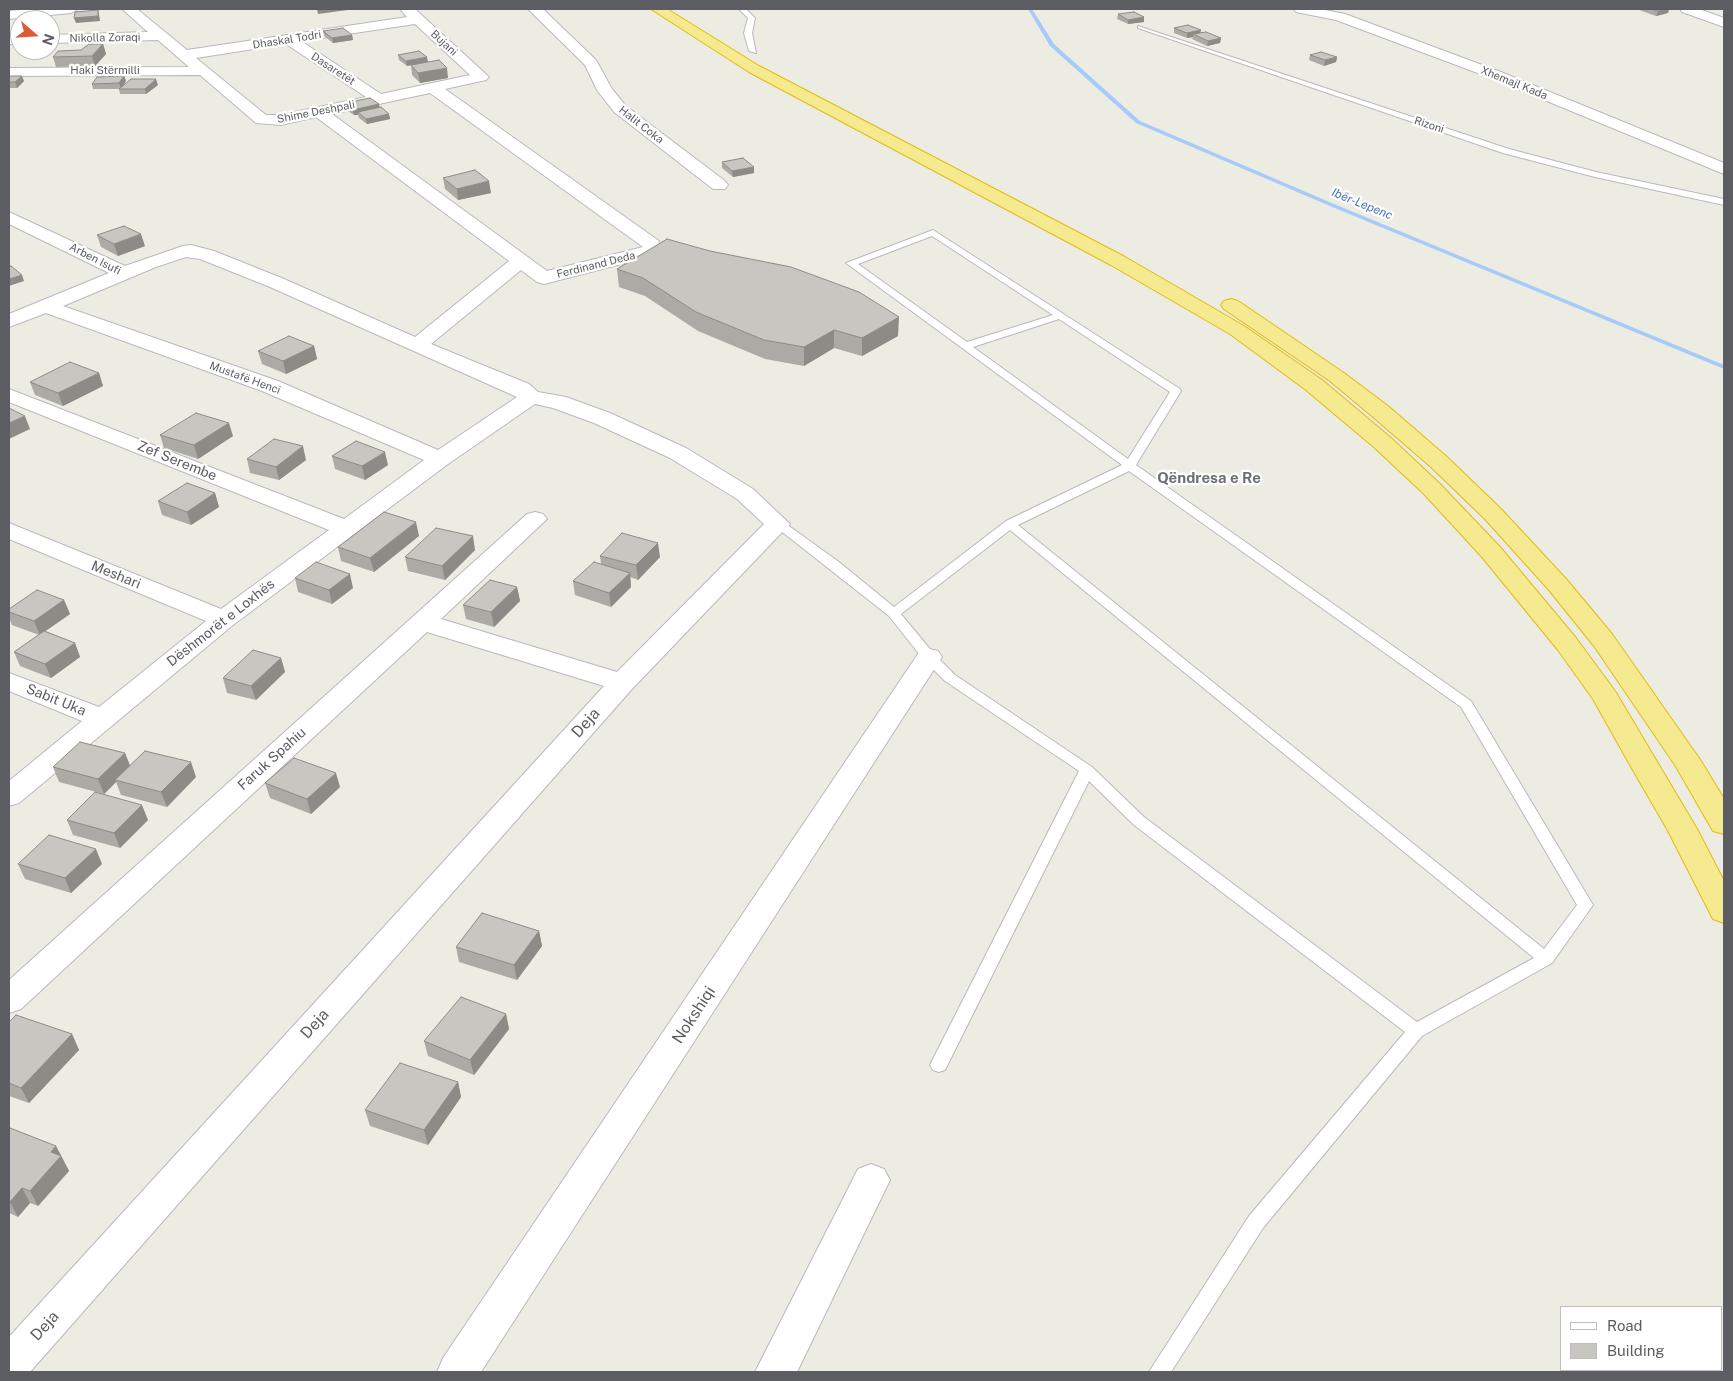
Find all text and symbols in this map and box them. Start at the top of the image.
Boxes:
north arrow [10,10,60,60]
street label: Bujani [428,27,460,59]
street label: Dhaskal Todri [252,28,322,52]
street label: Nikolla Zoraqi [69,31,141,45]
text: N [39,32,58,47]
street label: Dasaretët [308,50,358,88]
street label: Haki Stërmilli [70,64,140,78]
street label: Xhemajl Kada [1479,64,1549,102]
street label: Shime Deshpali [276,98,356,126]
street label: Halit Coka [616,103,666,147]
street label: Rizoni [1412,114,1446,136]
water label: Ibër-Lepenc [1329,185,1395,223]
street label: Arben Isufi [67,240,123,278]
street label: Ferdinand Deda [555,249,637,281]
street label: Mustafë Henci [208,359,282,397]
street label: Zef Serembe [135,437,219,485]
district label: Qëndresa e Re [1157,469,1261,487]
street label: Meshari [89,557,143,593]
street label: Dëshmorët e Loxhës [164,576,278,670]
street label: Sabit Uka [24,680,88,720]
street label: Deja [568,704,604,742]
street label: Faruk Spahiu [234,724,310,794]
street label: Nokshiqi [668,983,720,1047]
street label: Deja [297,1005,333,1043]
legend [1560,1306,1723,1371]
street label: Deja [27,1307,63,1345]
text: Road [1607,1317,1643,1334]
text: Building [1607,1342,1665,1359]

